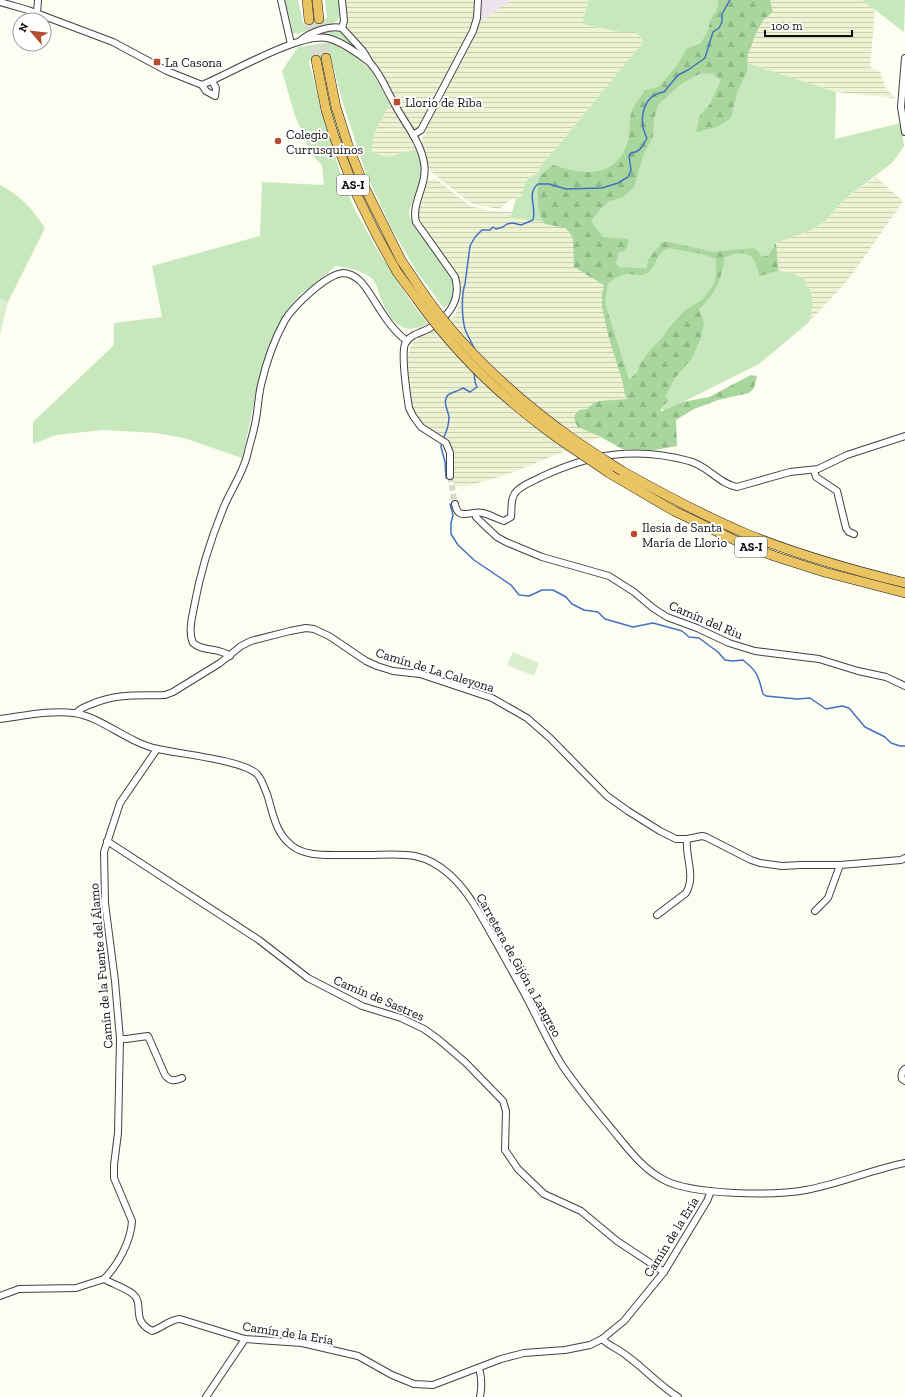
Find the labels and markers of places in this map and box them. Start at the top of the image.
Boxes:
place label: La Casona [165,55,223,70]
marker: La Casona [152,57,162,67]
place label: Llorio de Riba [405,95,483,110]
marker: Llorio de Riba [392,97,402,107]
place label: Colegio Currusquinos [286,127,364,157]
marker: Colegio Currusquinos [273,136,283,146]
place label: Ilesia de Santa María de Llorio [642,520,727,550]
marker: Ilesia de Santa María de Llorio [629,529,639,539]

